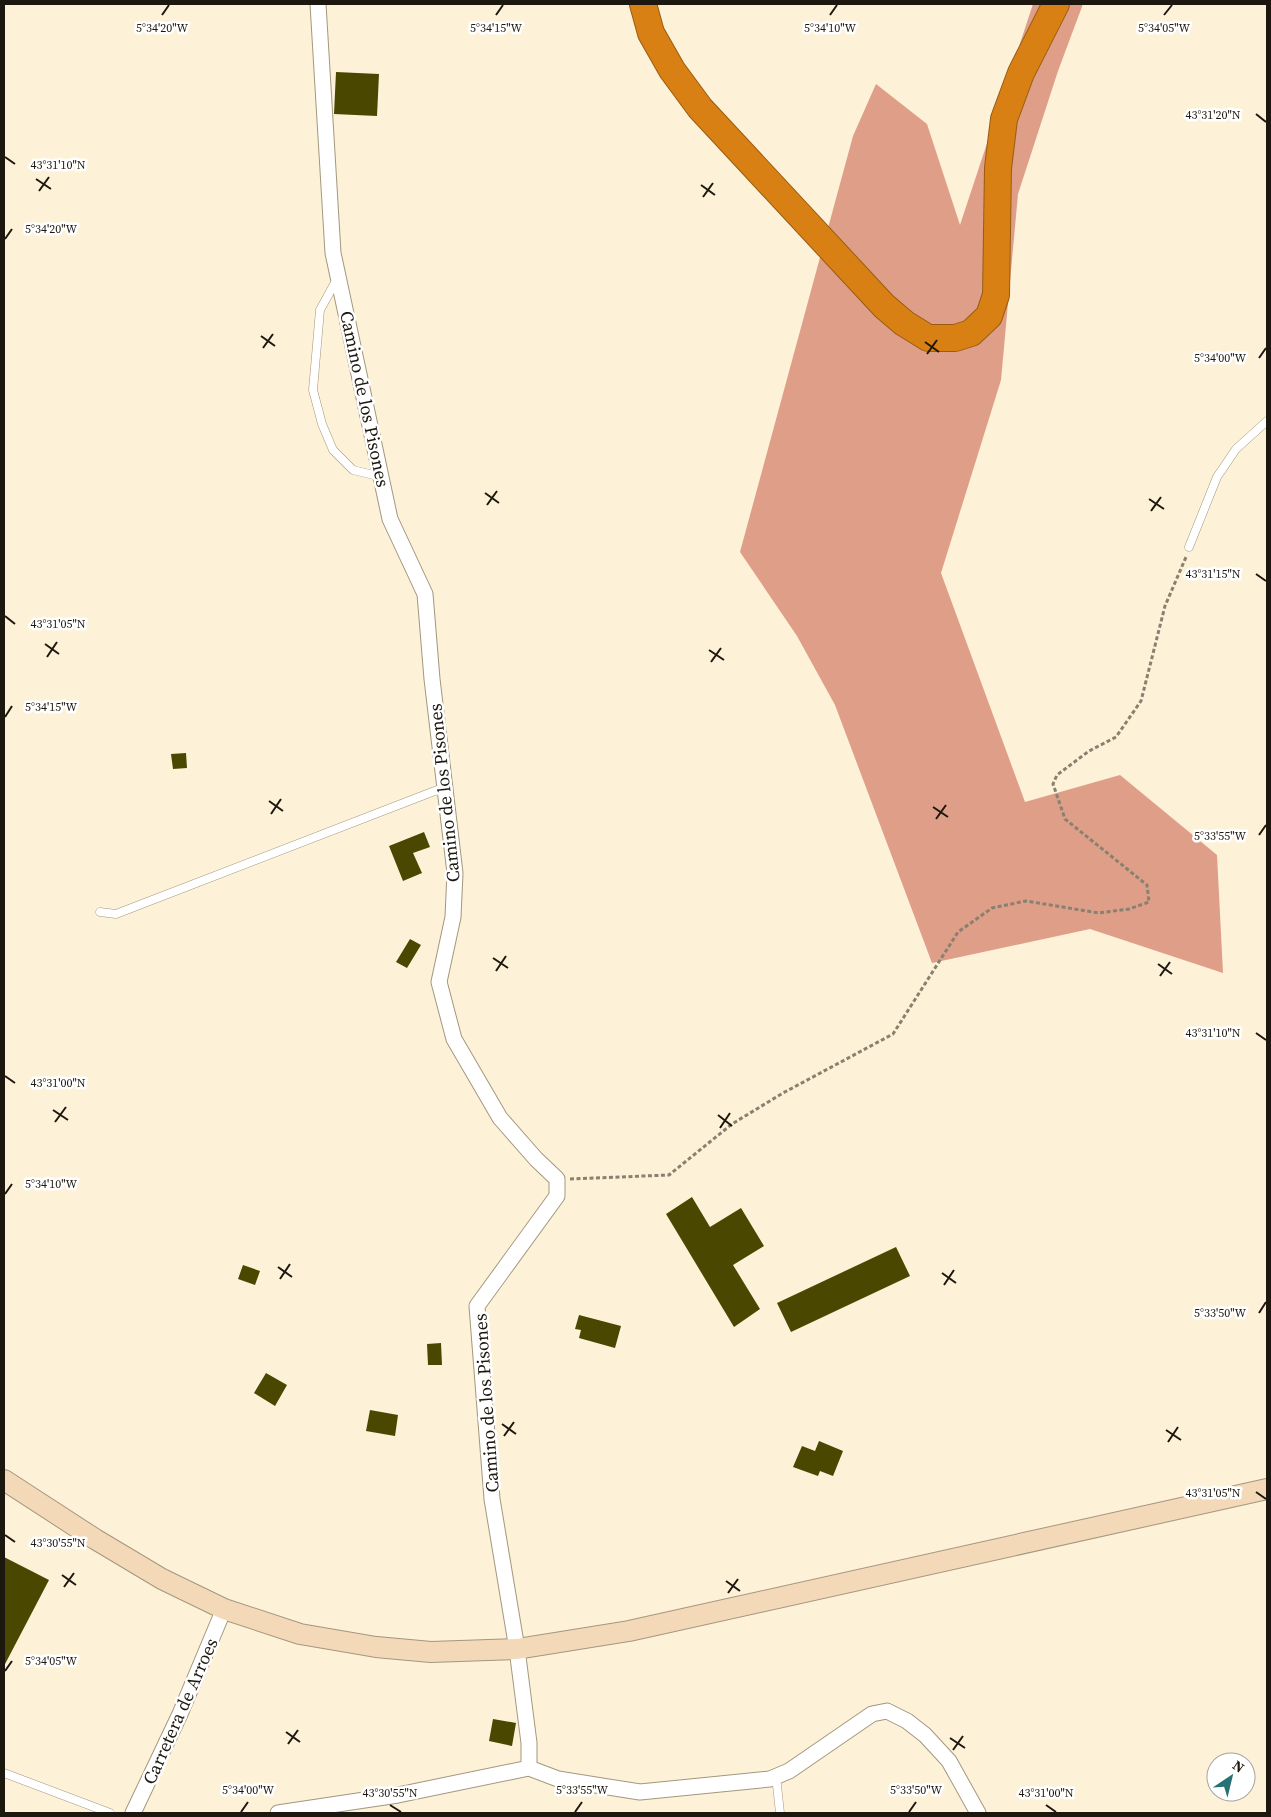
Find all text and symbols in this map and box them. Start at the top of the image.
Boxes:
text: 5°34'20"W [136,20,188,36]
text: 5°34'15"W [470,20,522,36]
text: 5°34'10"W [804,20,856,36]
text: 5°34'05"W [1138,20,1190,36]
text: 43°31'20"N [1185,107,1241,123]
text: 43°31'10"N [30,157,86,173]
text: 5°34'20"W [25,221,77,237]
street label: Camino de los Pisones [334,309,396,490]
text: 5°34'00"W [1194,350,1246,366]
text: 43°31'15"N [1185,566,1241,582]
text: 43°31'05"N [30,616,86,632]
text: 5°34'15"W [25,699,77,715]
street label: Camino de los Pisones [422,702,466,884]
text: 5°33'55"W [1194,828,1246,844]
text: 43°31'10"N [1185,1025,1241,1041]
text: 43°31'00"N [30,1075,86,1091]
text: 5°34'10"W [25,1176,77,1192]
text: 5°33'50"W [1194,1305,1246,1321]
street label: Camino de los Pisones [467,1312,505,1493]
text: 43°31'05"N [1185,1485,1241,1501]
text: 43°30'55"N [30,1535,86,1551]
street label: Carretera de Arroes [136,1634,224,1788]
text: 5°34'05"W [25,1653,77,1669]
north arrow [1206,1752,1256,1802]
text: N [1229,1755,1248,1777]
text: 5°34'00"W [222,1782,274,1798]
text: 5°33'55"W [556,1782,608,1798]
text: 5°33'50"W [890,1782,942,1798]
text: 43°30'55"N [362,1785,418,1801]
text: 43°31'00"N [1018,1785,1074,1801]

